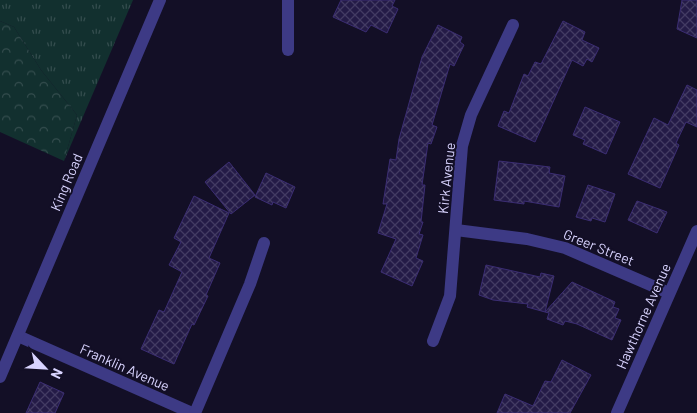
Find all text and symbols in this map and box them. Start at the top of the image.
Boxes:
street label: Kirk Avenue [434,142,458,214]
street label: King Road [46,151,86,213]
street label: Greer Street [561,225,637,269]
street label: Hawthorne Avenue [612,261,674,371]
street label: Franklin Avenue [78,340,172,394]
north arrow [20,343,70,393]
text: N [48,366,67,382]

